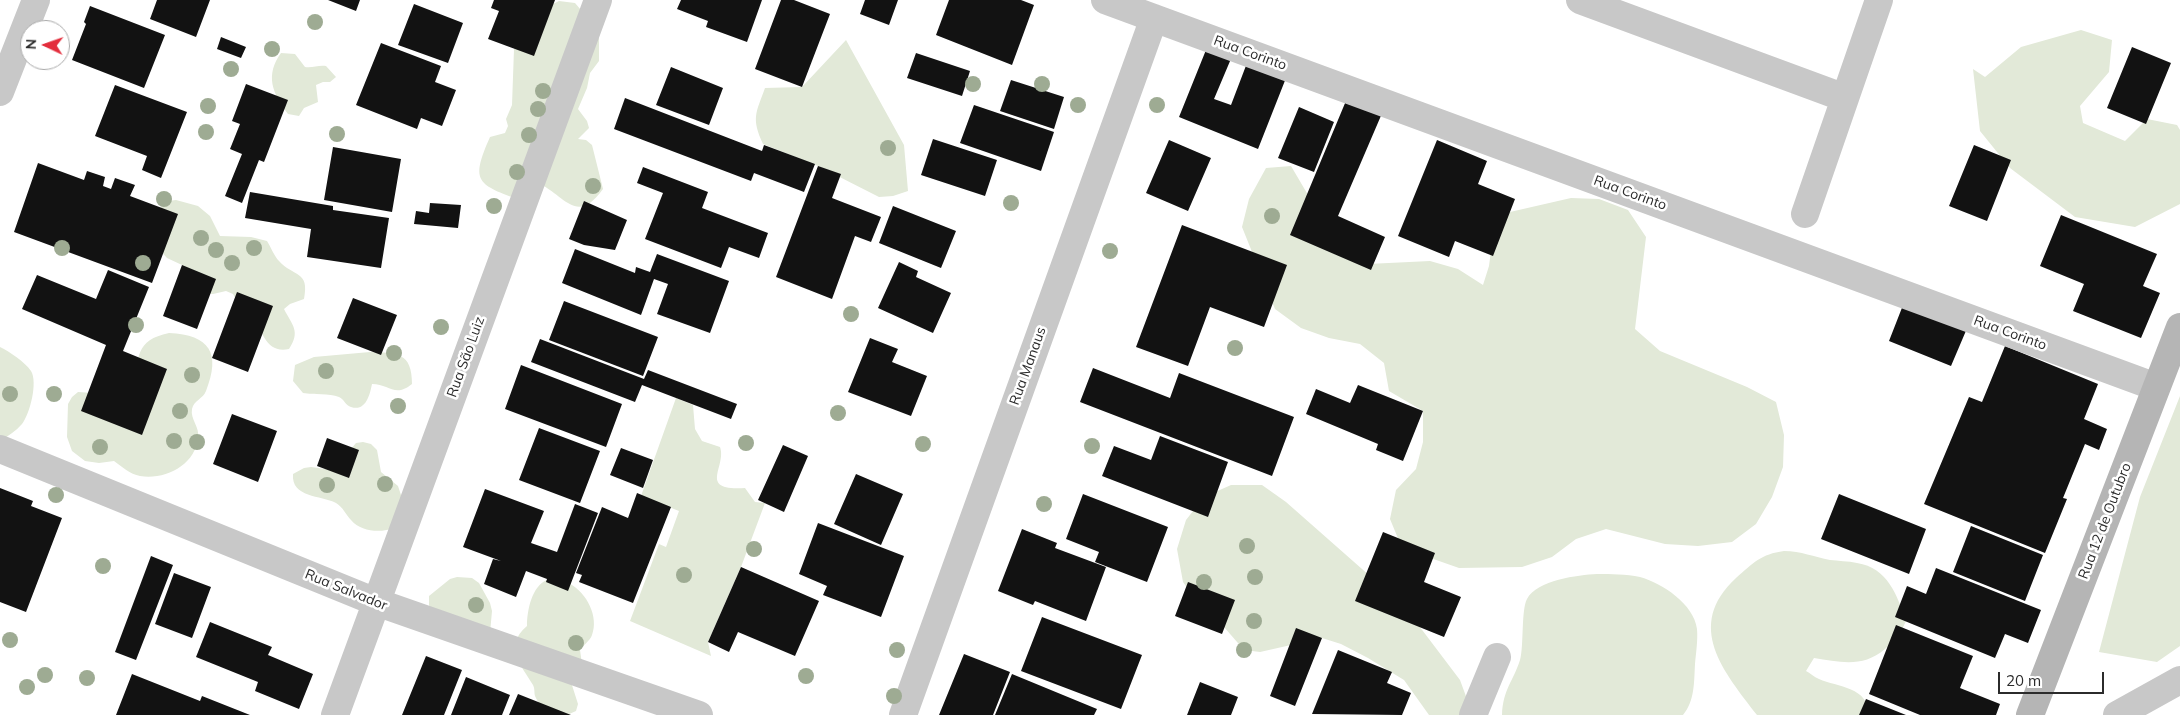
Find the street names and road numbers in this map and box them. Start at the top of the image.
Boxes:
street label: Rua Corinto [1211,32,1289,74]
street label: Rua Corinto [1591,172,1669,214]
street label: Rua Corinto [1971,312,2049,354]
street label: Rua São Luiz [444,314,488,400]
street label: Rua Manaus [1006,325,1050,407]
street label: Rua 12 de Outubro [2075,460,2135,582]
street label: Rua Salvador [302,566,390,614]

